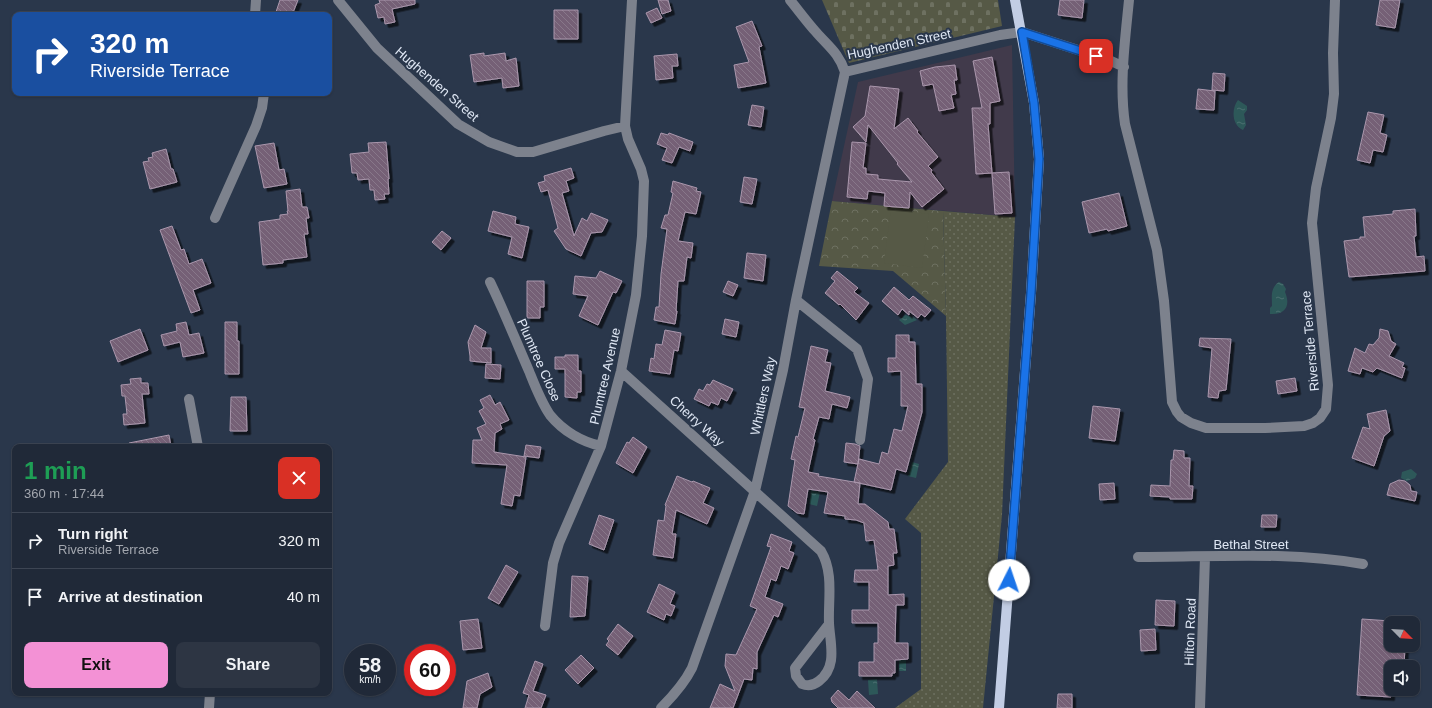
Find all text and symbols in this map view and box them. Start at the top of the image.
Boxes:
street label: Hughenden Street [846,26,953,62]
icon: right [24,28,76,80]
text: 320 m [90,28,169,59]
pin [1079,39,1113,73]
street label: Hughenden Street [392,44,482,125]
icon: arrive [1085,45,1107,67]
text: Riverside Terrace [90,61,230,81]
street label: Riverside Terrace [1298,290,1322,392]
street label: Plumtree Close [514,316,564,404]
street label: Plumtree Avenue [587,326,623,426]
street label: Whittlers Way [747,355,779,437]
street label: Cherry Way [667,393,728,450]
text: 1 min [24,457,87,484]
button: close [278,457,320,499]
text: 360 m · 17:44 [24,486,104,501]
text: Turn right [58,525,128,542]
icon: right [24,530,46,552]
text: 320 m [278,532,320,549]
street label: Bethal Street [1213,537,1289,552]
text: Riverside Terrace [58,542,159,557]
position arrow [988,559,1030,601]
icon: arrive [24,586,46,608]
text: Arrive at destination [58,588,203,605]
text: 40 m [287,588,320,605]
street label: Hilton Road [1181,598,1199,666]
north arrow [1384,616,1420,652]
map controls [1384,616,1420,696]
button: Exit [24,642,168,688]
button: Share [176,642,320,688]
speed limit sign: 60 [404,644,456,696]
text: 58 [359,654,381,676]
button: sound [1384,660,1420,696]
text: km/h [359,674,381,685]

